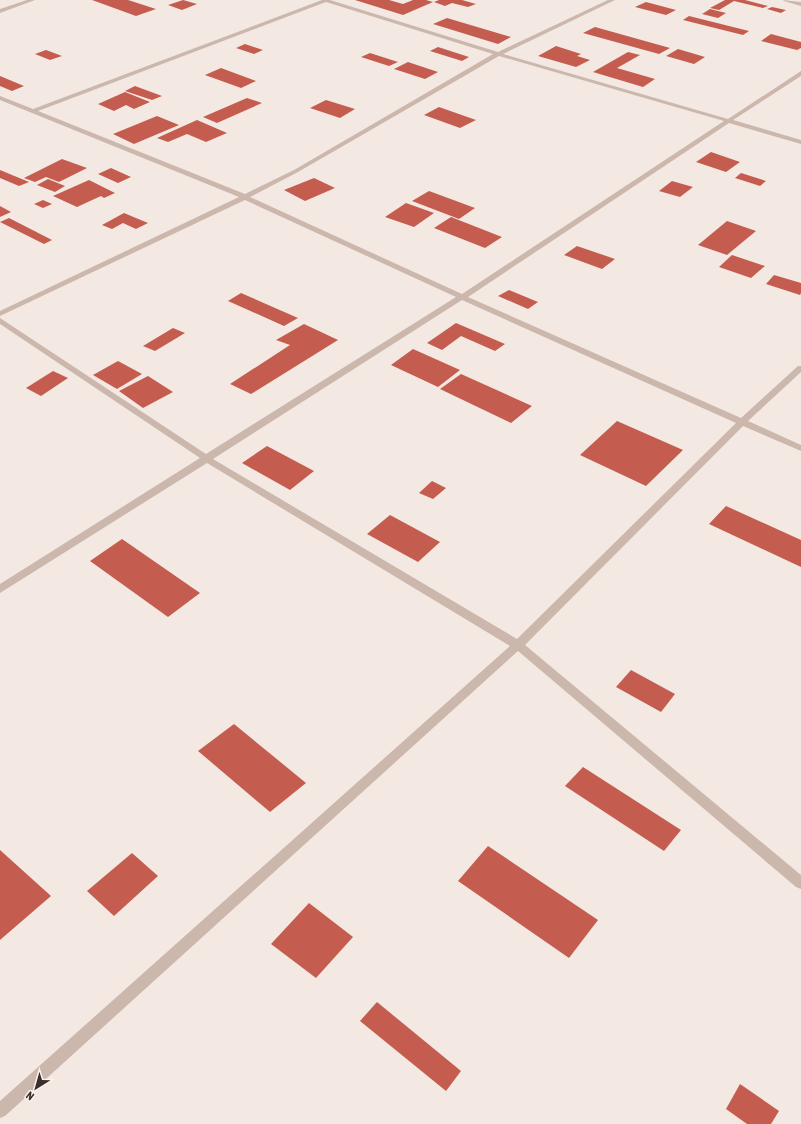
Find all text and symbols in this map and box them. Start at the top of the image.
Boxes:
north arrow [16,1068,56,1108]
text: N [24,1089,36,1103]

